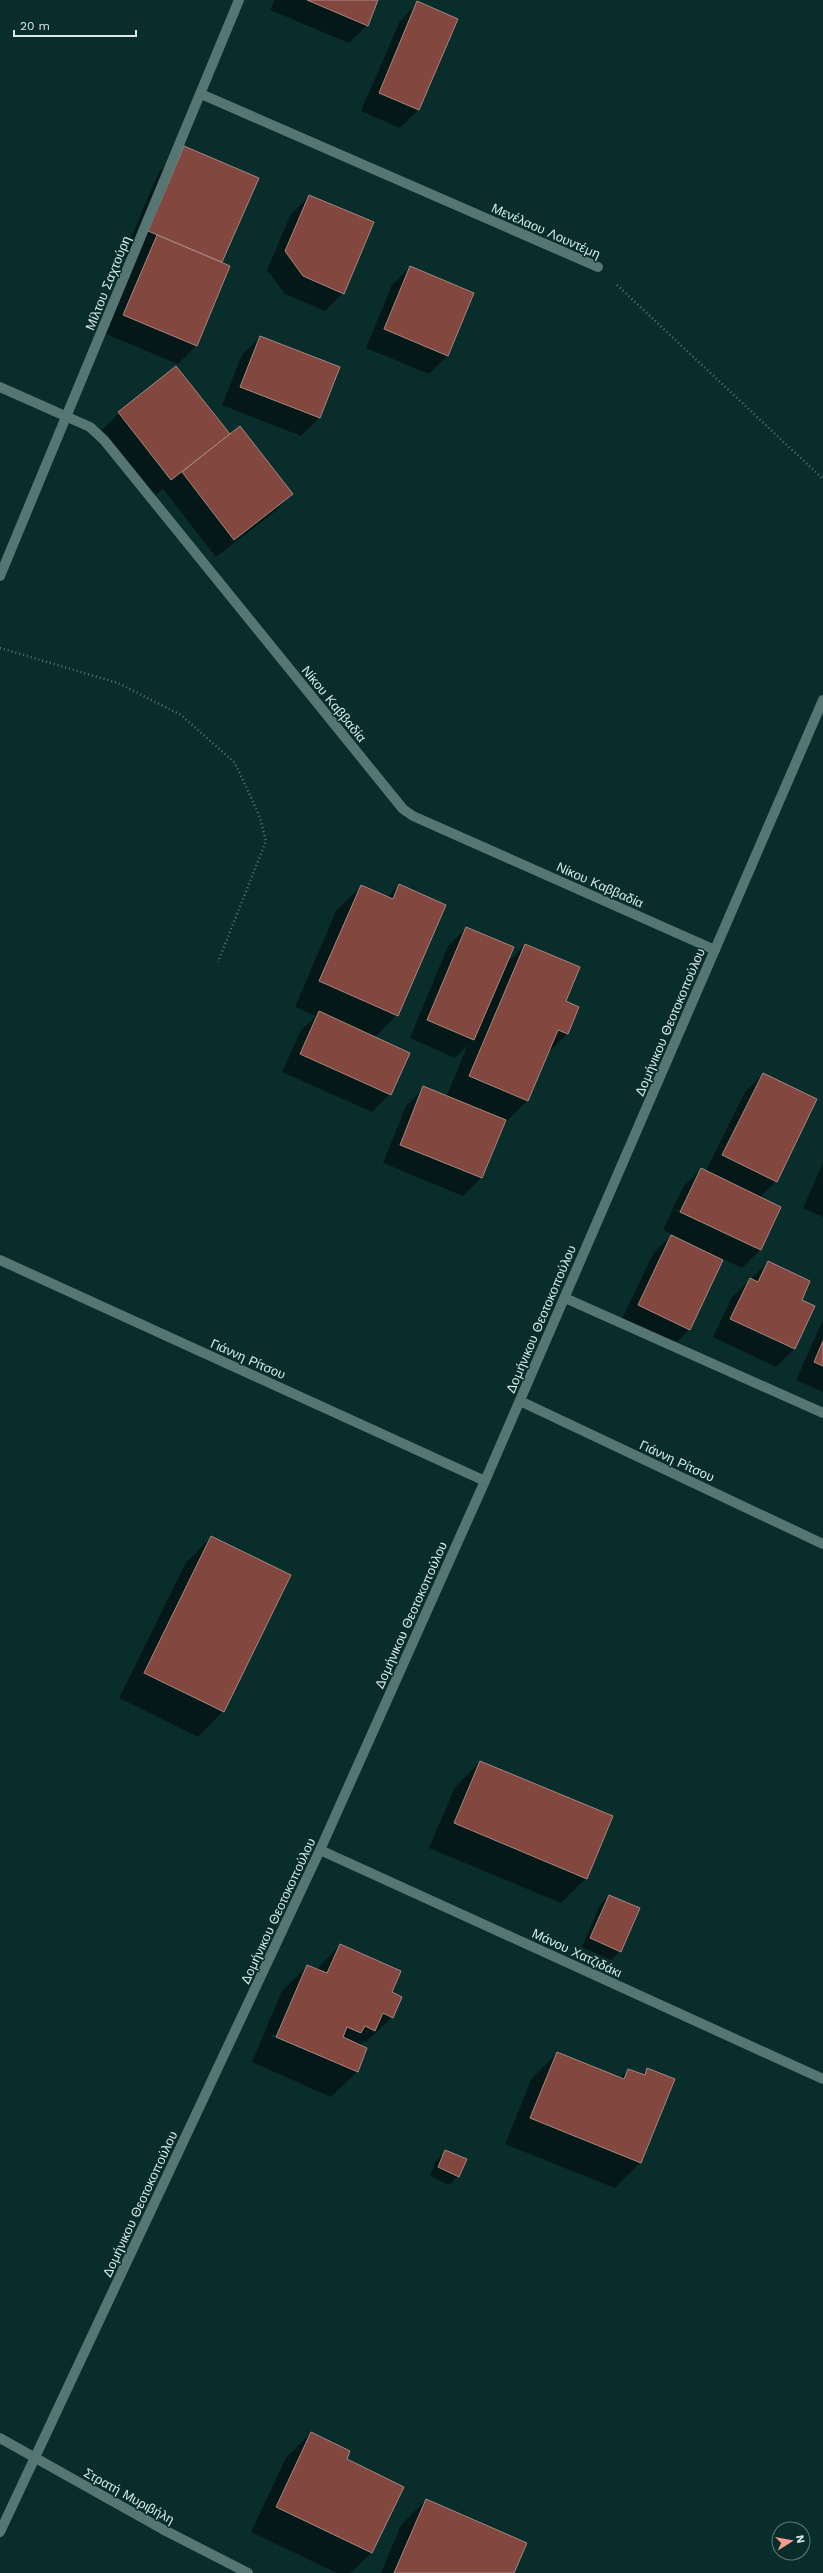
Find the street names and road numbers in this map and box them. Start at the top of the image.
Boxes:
street label: Μενέλαου Λουντέμη [489,200,603,262]
street label: Μίλτου Σαχτούρη [82,234,134,332]
street label: Νίκου Καββαδία [299,663,370,745]
street label: Νίκου Καββαδία [554,859,646,911]
street label: Δομήνικου Θεοτοκοπούλου [632,946,708,1098]
street label: Δομήνικου Θεοτοκοπούλου [503,1243,579,1395]
street label: Γιάννη Ρίτσου [208,1336,288,1382]
street label: Γιάννη Ρίτσου [637,1437,717,1485]
street label: Δομήνικου Θεοτοκοπούλου [372,1539,450,1691]
street label: Δομήνικου Θεοτοκοπούλου [238,1836,318,1986]
street label: Μάνου Χατζιδάκι [530,1926,624,1980]
street label: Δομήνικου Θεοτοκοπούλου [100,2129,180,2279]
street label: Στρατή Μυριβήλη [81,2465,177,2527]

